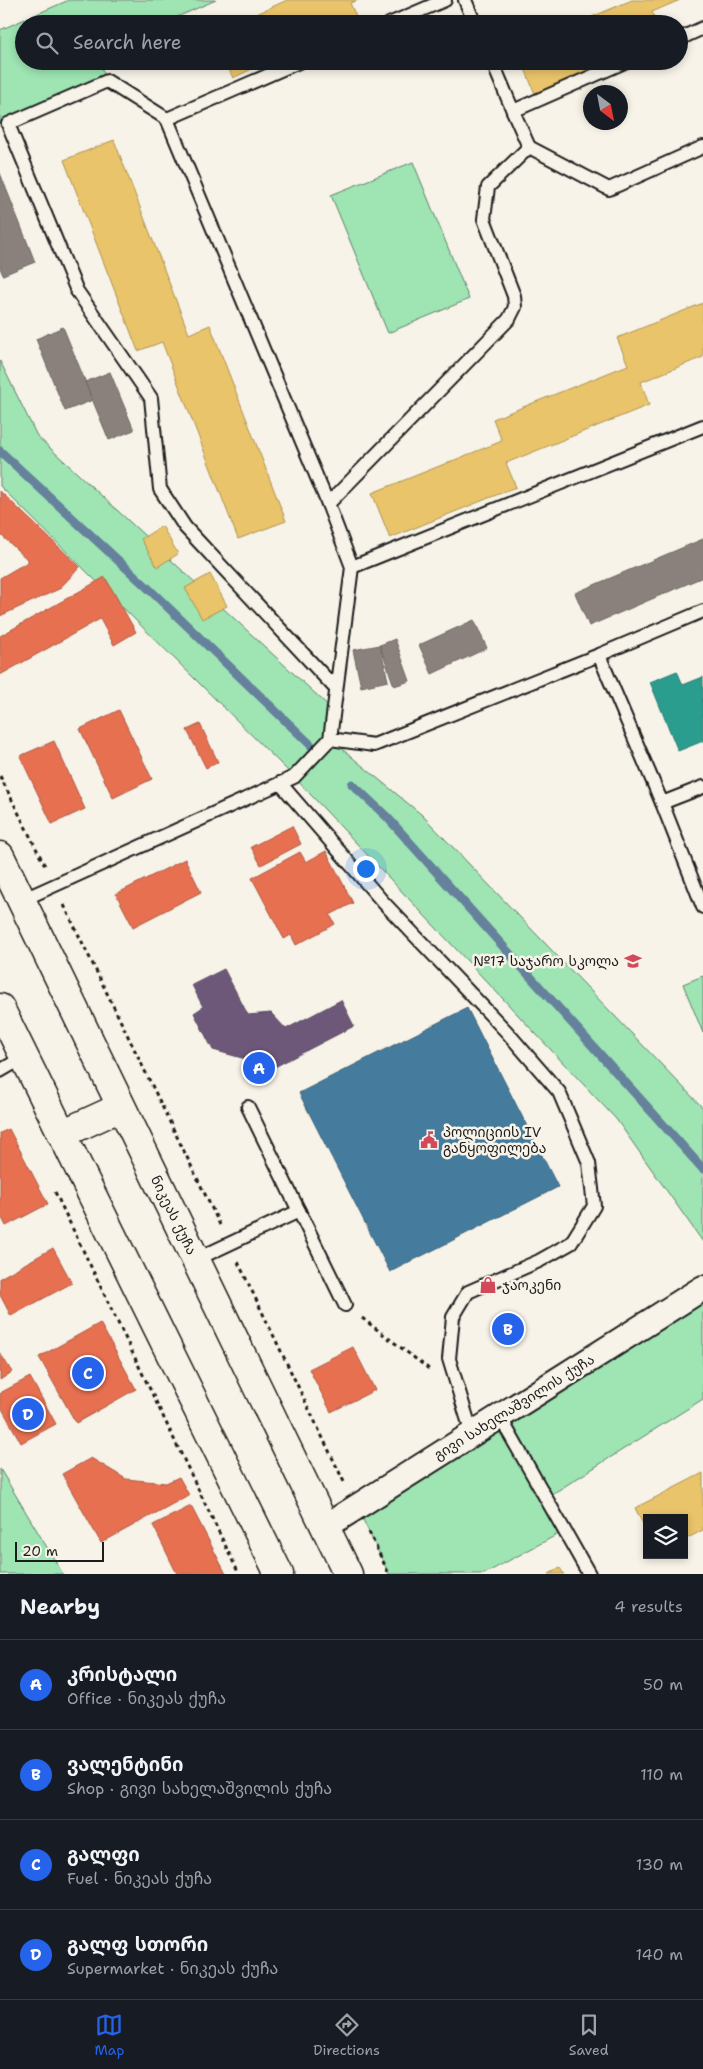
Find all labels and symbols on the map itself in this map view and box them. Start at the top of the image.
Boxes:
north arrow [583,85,628,130]
your location [353,856,379,882]
school or university icon: №17 საჯარო სკოლა [623,951,643,971]
place label: №17 საჯარო სკოლა [473,952,619,970]
pin: A [243,1049,275,1087]
place label: პოლიციის IV განყოფილება [443,1123,546,1157]
public building icon: პოლიციის IV განყოფილება [419,1130,439,1150]
street label: ნიკეას ქუჩა [147,1172,201,1258]
shop icon: ჯაოკენი [478,1275,498,1295]
place label: ჯაოკენი [502,1276,561,1294]
pin: B [492,1310,524,1348]
street label: გივი სახელაშვილის ქუჩა [430,1350,598,1464]
pin: C [72,1354,104,1392]
pin: D [12,1395,44,1433]
scale bar [15,1539,104,1562]

